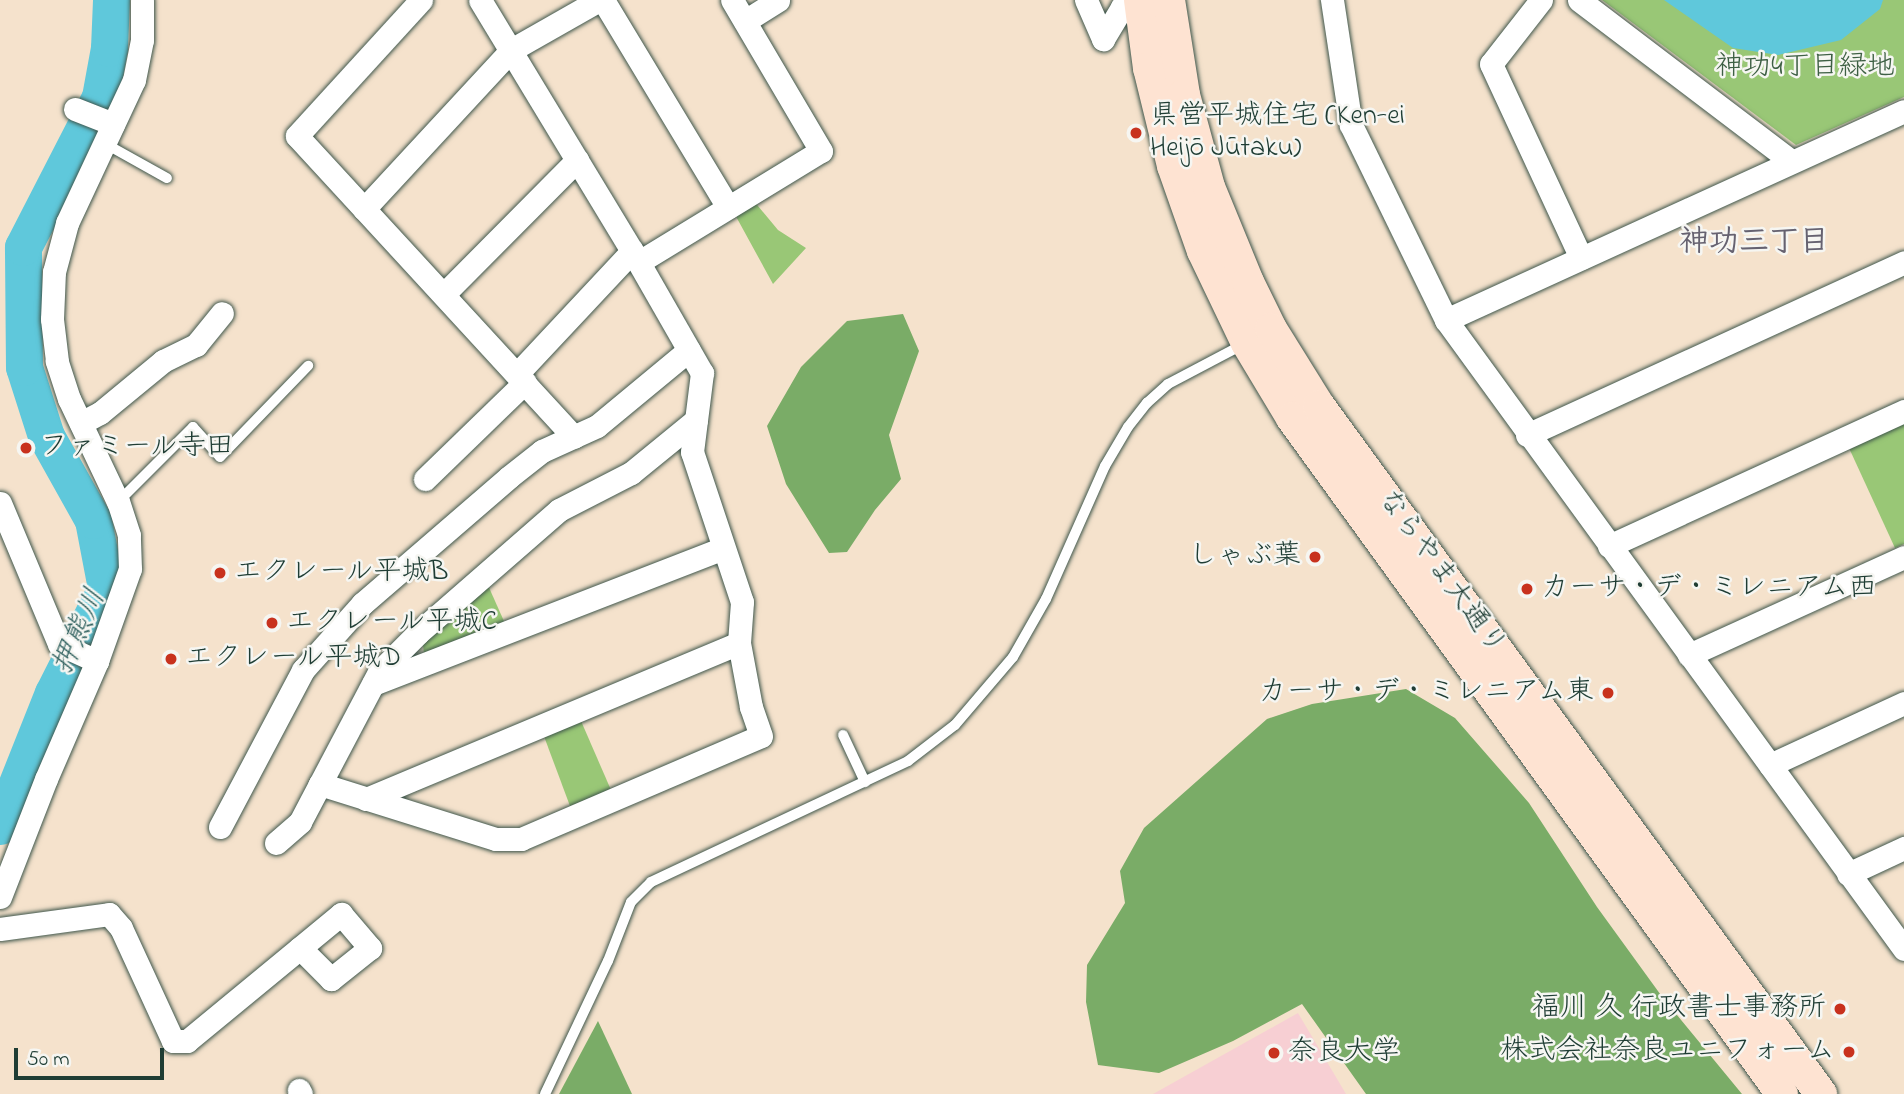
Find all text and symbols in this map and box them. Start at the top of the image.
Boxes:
park label: 神功4丁目緑地 [1715,51,1895,85]
place label: 県営平城住宅 (Ken-ei Heijō Jūtaku) [1150,100,1405,166]
marker: 県営平城住宅 (Ken-ei Heijō Jūtaku) [1128,125,1144,141]
district label: 神功三丁目 [1679,225,1829,261]
place label: ファミール寺田 [40,431,235,465]
marker: ファミール寺田 [18,440,34,456]
street label: ならやま大通り [1370,484,1512,662]
place label: しゃぶ葉 [1189,540,1301,574]
marker: しゃぶ葉 [1307,549,1323,565]
place label: エクレール平城B [234,556,450,590]
marker: エクレール平城B [212,565,228,581]
place label: カーサ・デ・ミレニアム西 [1541,572,1877,606]
marker: カーサ・デ・ミレニアム西 [1519,581,1535,597]
water label: 押熊川 [45,584,115,680]
place label: エクレール平城C [286,606,498,640]
marker: エクレール平城C [264,615,280,631]
place label: エクレール平城D [185,642,403,676]
marker: エクレール平城D [163,651,179,667]
place label: カーサ・デ・ミレニアム東 [1258,676,1594,710]
marker: カーサ・デ・ミレニアム東 [1600,685,1616,701]
place label: 福川 久 行政書士事務所 [1532,992,1826,1026]
marker: 福川 久 行政書士事務所 [1832,1001,1848,1017]
scale bar [18,1034,168,1078]
place label: 株式会社奈良ユニフォーム [1499,1035,1835,1069]
place label: 奈良大学 [1288,1036,1400,1070]
marker: 株式会社奈良ユニフォーム [1841,1044,1857,1060]
text: 50 m [27,1045,70,1075]
marker: 奈良大学 [1266,1045,1282,1061]

